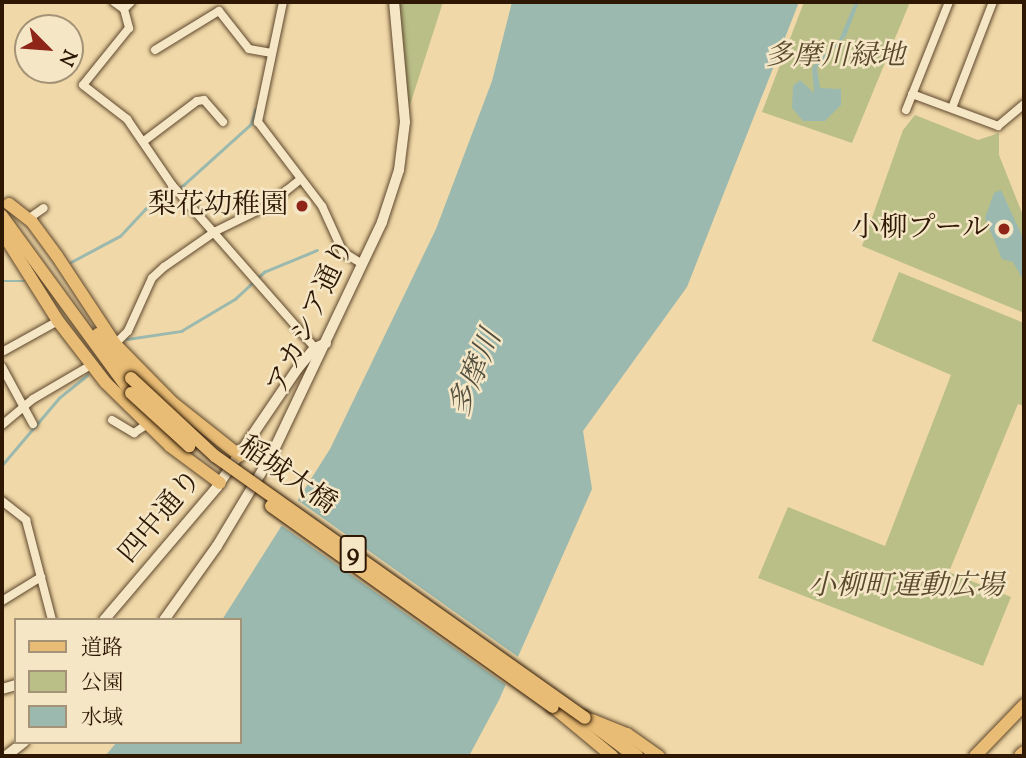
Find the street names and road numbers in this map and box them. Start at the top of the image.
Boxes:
street label: アカシア通り [261,234,363,400]
street label: 稲城大橋 [231,430,343,522]
street label: 四中通り [112,463,210,571]
road number: 9 [339,532,367,576]

